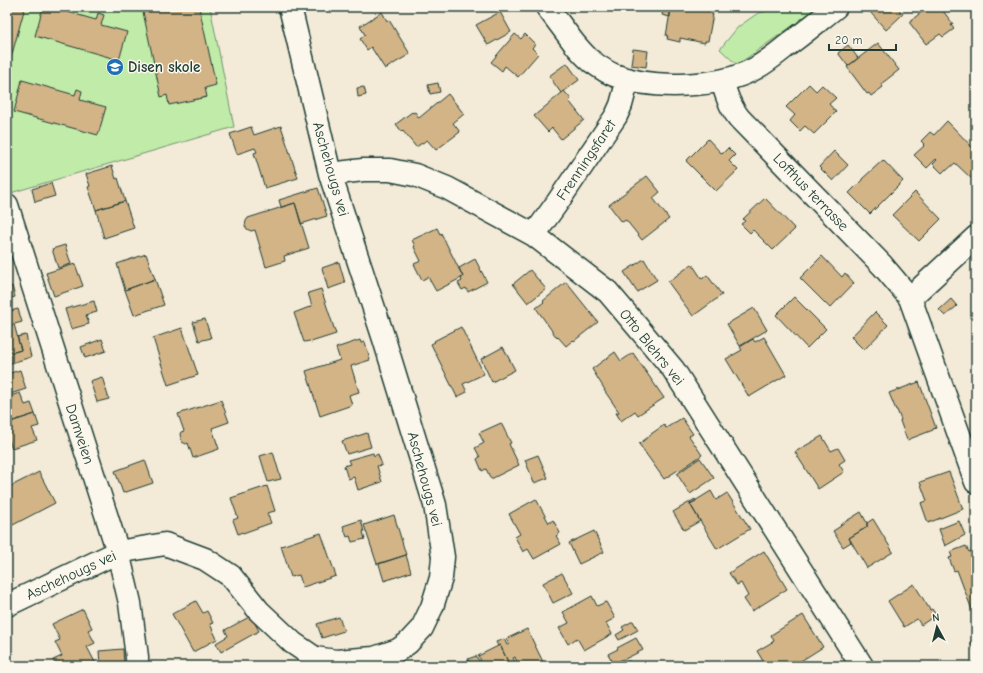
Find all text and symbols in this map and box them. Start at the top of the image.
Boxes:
scale bar [829,26,896,52]
text: 20 m [835,33,863,47]
school or university icon: Disen skole [105,57,125,77]
place label: Disen skole [128,58,200,76]
street label: Frenningsfaret [552,116,620,204]
street label: Aschehougs vei [309,120,353,218]
street label: Lofthus terrasse [769,149,853,235]
street label: Otto Blehrs vei [616,305,688,389]
street label: Damveien [62,402,98,466]
street label: Aschehougs vei [404,430,446,528]
street label: Aschehougs vei [23,546,119,604]
north arrow [917,607,957,647]
text: N [931,611,940,624]

